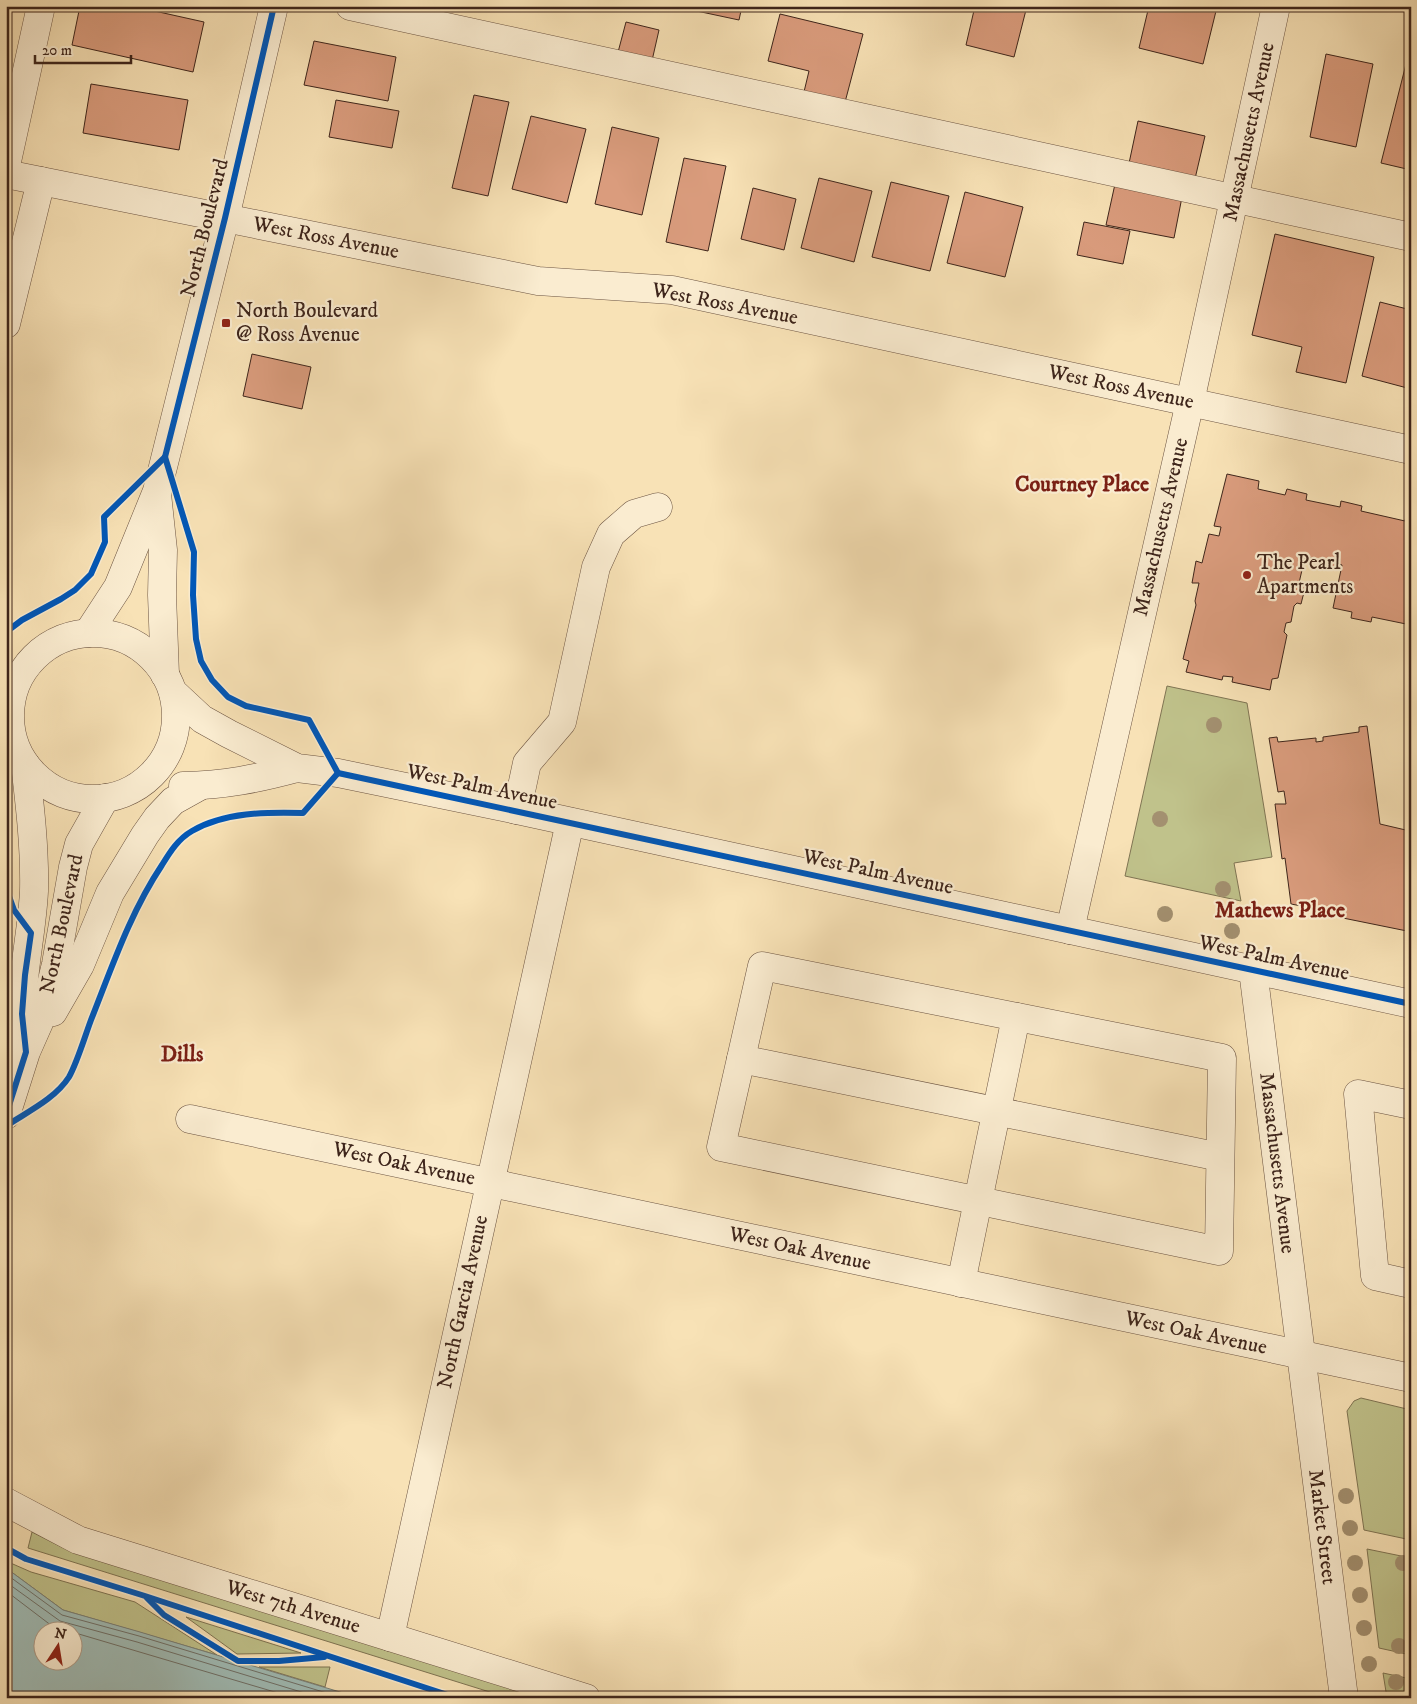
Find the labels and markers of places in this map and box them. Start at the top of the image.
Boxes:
place label: North Boulevard @ Ross Avenue [236,298,378,348]
marker: North Boulevard @ Ross Avenue [220,317,232,329]
place label: The Pearl Apartments [1257,550,1353,600]
marker: The Pearl Apartments [1241,569,1253,581]

